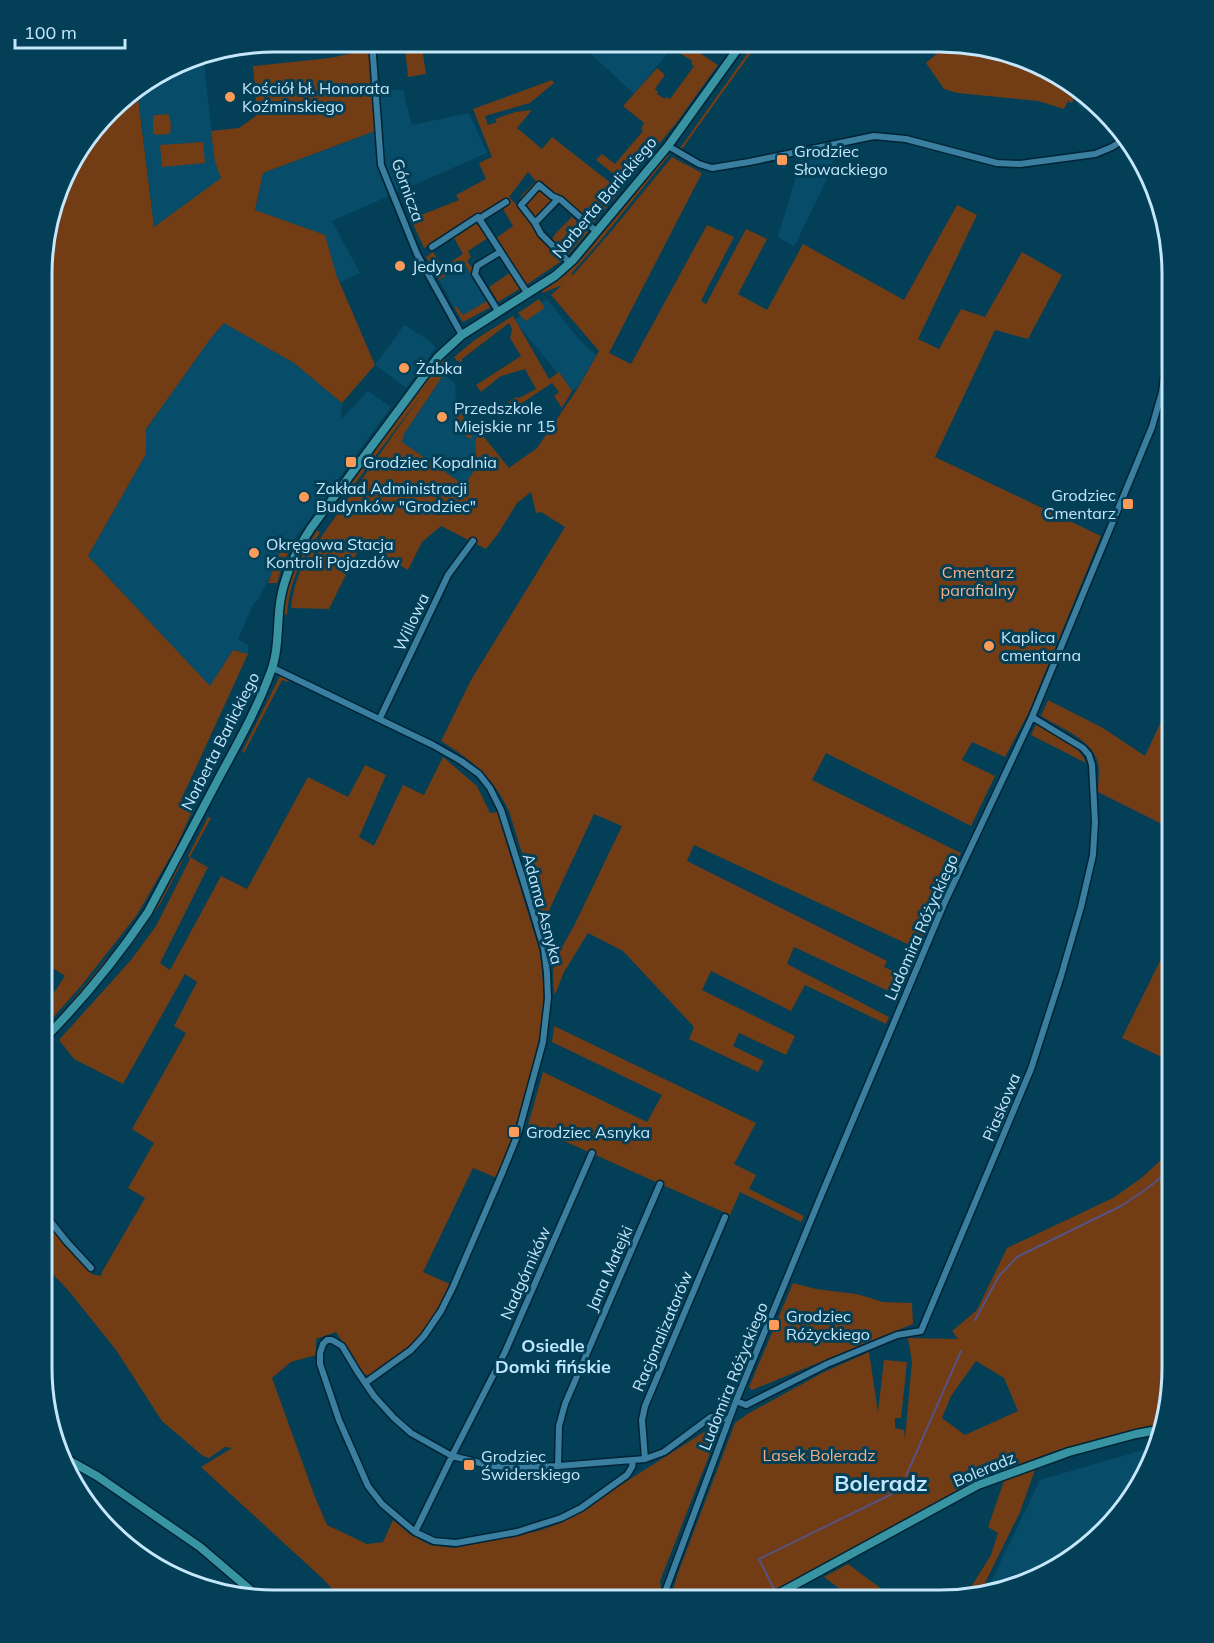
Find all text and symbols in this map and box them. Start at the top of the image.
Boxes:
scale bar [15,12,124,50]
text: 100 m [24,21,77,44]
place label: Kościół bł. Honorata Koźminskiego [242,78,390,116]
marker: Kościół bł. Honorata Koźminskiego [223,90,237,104]
street label: Norberta Barlickiego [547,132,661,262]
place label: Grodziec Słowackiego [794,141,888,179]
marker: Grodziec Słowackiego [775,153,789,167]
street label: Górnicza [387,156,429,224]
place label: Jedyna [412,256,463,276]
marker: Jedyna [393,259,407,273]
place label: Żabka [416,358,462,378]
marker: Żabka [397,361,411,375]
place label: Przedszkole Miejskie nr 15 [454,398,555,436]
marker: Przedszkole Miejskie nr 15 [435,410,449,424]
place label: Grodziec Kopalnia [363,452,497,472]
marker: Grodziec Kopalnia [344,455,358,469]
place label: Zakład Administracji Budynków "Grodziec" [316,478,476,516]
place label: Grodziec Cmentarz [1044,485,1116,523]
marker: Zakład Administracji Budynków "Grodziec" [297,490,311,504]
marker: Grodziec Cmentarz [1121,497,1135,511]
place label: Okręgowa Stacja Kontroli Pojazdów [266,534,400,572]
marker: Okręgowa Stacja Kontroli Pojazdów [247,546,261,560]
park label: Cmentarz parafialny [941,562,1016,600]
street label: Willowa [389,590,433,654]
place label: Kaplica cmentarna [1001,627,1081,665]
marker: Kaplica cmentarna [982,639,996,653]
street label: Norberta Barlickiego [177,669,263,813]
street label: Adama Asnyka [519,851,567,967]
street label: Ludomira Różyckiego [880,851,962,1003]
street label: Piaskowa [978,1070,1024,1144]
place label: Grodziec Asnyka [526,1122,650,1142]
marker: Grodziec Asnyka [507,1125,521,1139]
street label: Jana Matejki [581,1222,637,1314]
street label: Nadgórników [496,1223,554,1323]
street label: Racjonalizatorów [628,1268,696,1394]
street label: Ludomira Różyckiego [694,1299,772,1453]
place label: Grodziec Różyckiego [786,1306,870,1344]
marker: Grodziec Różyckiego [767,1318,781,1332]
district label: Osiedle Domki fińskie [495,1334,611,1378]
park label: Lasek Boleradz [762,1445,876,1465]
place label: Grodziec Świderskiego [481,1446,580,1484]
street label: Boleradz [950,1447,1018,1491]
marker: Grodziec Świderskiego [462,1458,476,1472]
district label: Boleradz [834,1469,928,1497]

